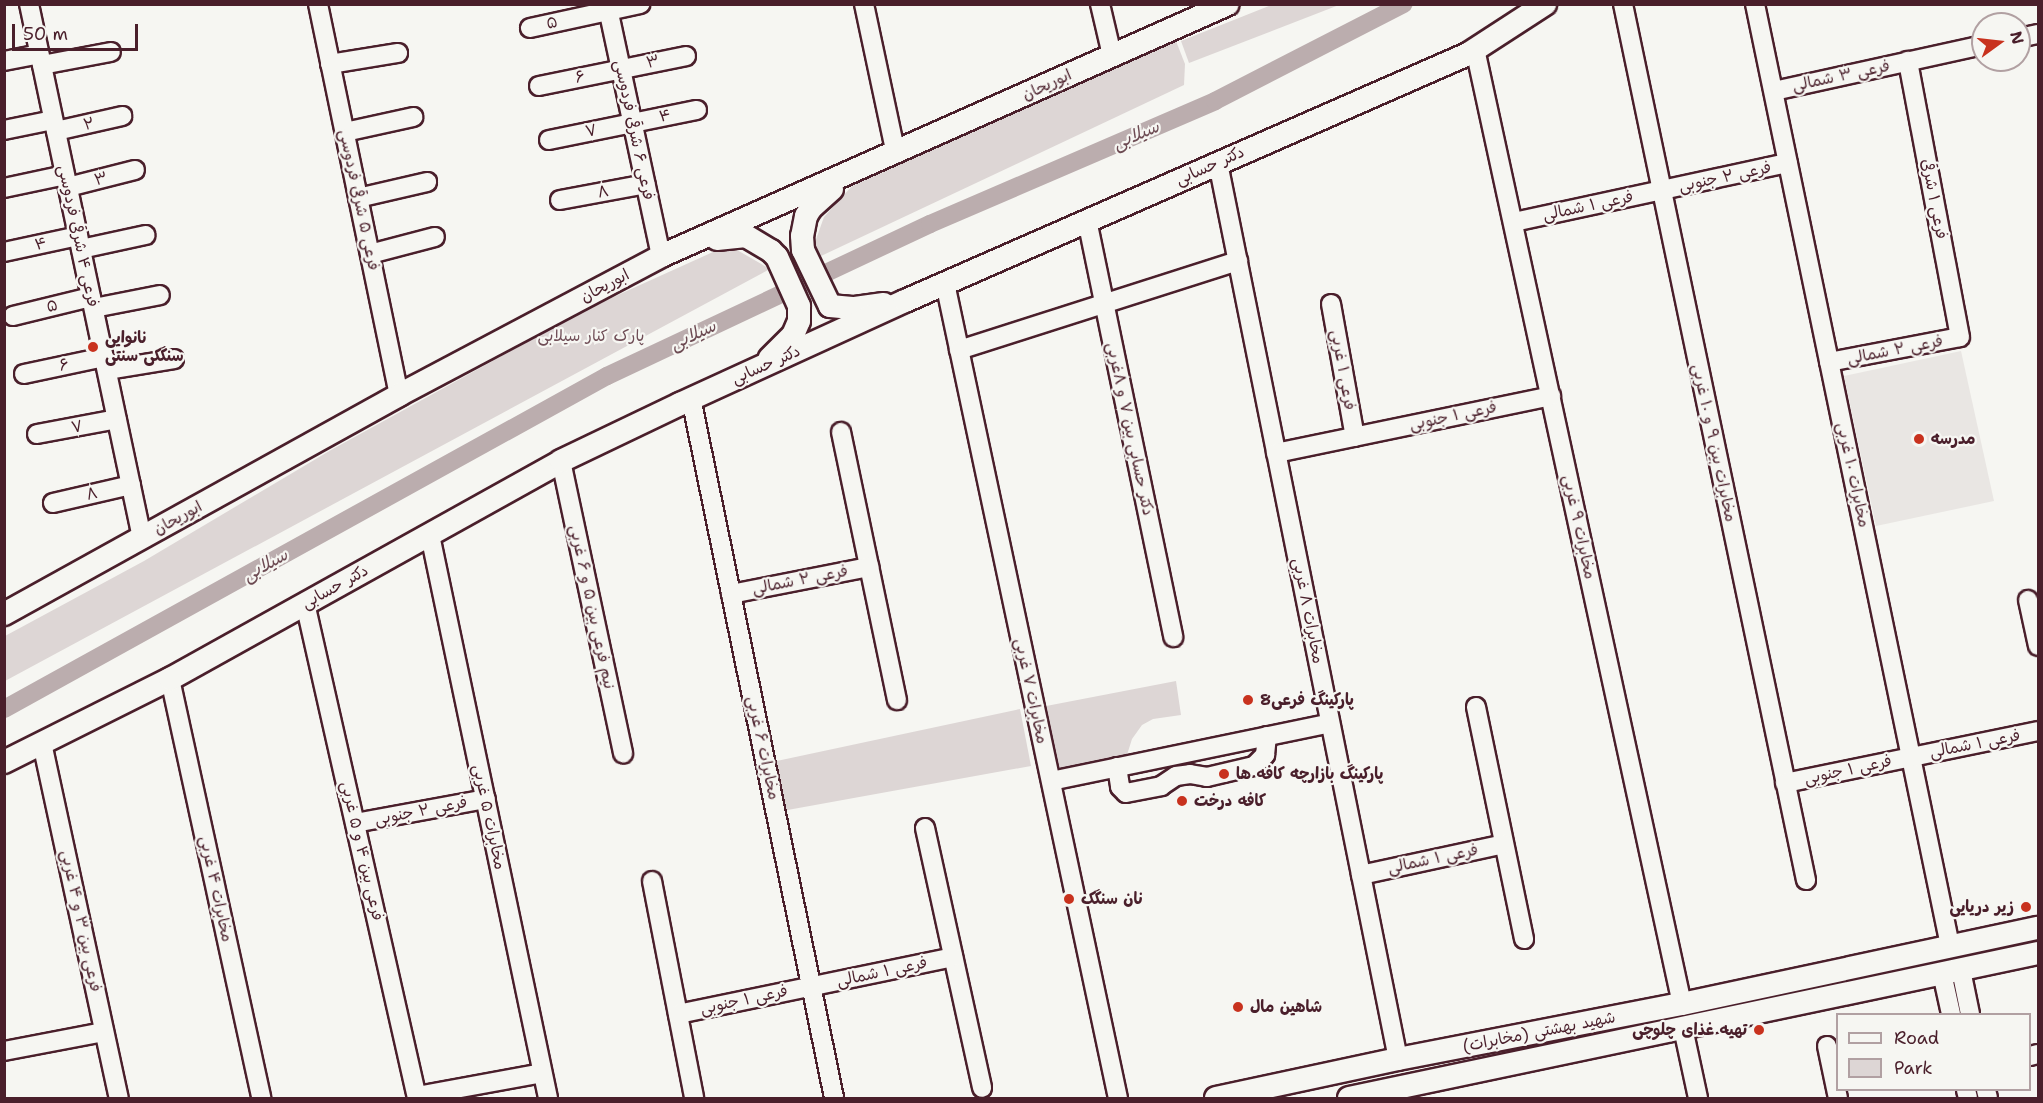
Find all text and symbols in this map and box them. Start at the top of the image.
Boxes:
scale bar [15,12,141,50]
street label: ۵ [545,12,559,34]
north arrow [1971,12,2031,72]
text: 50 m [23,22,68,46]
text: N [2005,29,2029,47]
street label: ۳ [645,51,661,73]
street label: فرعی ۳ شمالی [1790,56,1892,96]
street label: فرعی ۶ شرقی فردوسی [610,58,658,202]
street label: ابوریحان [1019,65,1075,105]
street label: ۶ [573,67,587,87]
street label: ۴ [657,106,673,126]
street label: ۲ [82,113,96,135]
water label: سیلابی [1110,116,1162,154]
street label: ۷ [583,120,599,142]
street label: فرعی ۵ شرقی فردوسی [335,128,383,272]
street label: دکتر حسابی [1173,142,1247,190]
street label: فرعی ۱ شرقی [1917,157,1951,241]
street label: فرعی ۲ جنوبی [1677,158,1773,196]
street label: فرعی ۴ شرقی فردوسی [54,163,102,309]
street label: ۳ [92,168,110,190]
street label: ۸ [596,182,610,202]
street label: فرعی ۱ شمالی [1541,187,1635,225]
street label: ۴ [33,233,49,255]
street label: ابوریحان [577,265,633,307]
street label: ۵ [44,295,60,317]
water label: سیلابی [667,315,719,355]
park label: پارک کنار سیلابی [538,326,644,346]
place label: نانوایی سنگکی سنتی [105,328,183,366]
street label: فرعی ۱ غربی [1326,328,1360,412]
street label: فرعی ۲ شمالی [1846,331,1944,369]
marker: نانوایی سنگکی سنتی [86,340,100,354]
street label: دکتر حسابی [729,341,803,389]
street label: دکتر حسابی بین ۷ و ۸غربی [1102,341,1158,517]
street label: ۶ [57,355,71,375]
street label: مخابرات بین ۹ و ۱۰ غربی [1688,362,1740,524]
street label: فرعی ۱ جنوبی [1408,397,1498,435]
street label: ۷ [70,416,84,438]
street label: مخابرات ۱۰ غربی [1832,421,1874,529]
place label: مدرسه [1931,429,1976,449]
marker: مدرسه [1912,432,1926,446]
street label: مخابرات ۹ غربی [1559,473,1599,581]
street label: ۸ [84,483,100,505]
street label: ابوریحان [150,497,206,539]
street label: نیم فرعی بین ۵ و ۶ غربی [565,523,619,691]
water label: سیلابی [239,544,291,586]
street label: مخابرات ۸ غربی [1288,557,1328,665]
street label: دکتر حسابی [298,561,372,613]
street label: فرعی ۲ شمالی [751,561,849,599]
street label: مخابرات ۷ غربی [1010,637,1052,745]
place label: پارکینگ فرعی8 [1260,690,1354,710]
marker: پارکینگ فرعی8 [1241,693,1255,707]
street label: مخابرات ۶ غربی [743,694,783,802]
street label: فرعی ۱ شمالی [1928,726,2022,762]
street label: فرعی ۱ جنوبی [1803,751,1893,789]
street label: مخابرات ۵ غربی [468,763,510,871]
place label: پارکینگ بازارچه کافه ها [1236,764,1383,784]
marker: پارکینگ بازارچه کافه ها [1217,767,1231,781]
street label: فرعی بین ۴ و ۵ غربی [337,780,387,922]
place label: کافه درخت [1194,791,1266,811]
street label: فرعی ۲ جنوبی [373,793,469,829]
marker: کافه درخت [1175,794,1189,808]
street label: مخابرات ۴ غربی [195,834,237,944]
street label: فرعی ۱ شمالی [1386,840,1480,878]
street label: فرعی بین ۳ و ۴ غربی [57,848,105,994]
place label: نان سنگک [1081,889,1143,909]
marker: نان سنگک [1062,892,1076,906]
place label: زیر دریایی [1950,897,2014,917]
marker: زیر دریایی [2019,900,2033,914]
street label: فرعی ۱ شمالی [835,953,929,991]
street label: فرعی ۱ جنوبی [699,981,789,1019]
place label: شاهین مال [1250,997,1322,1017]
marker: شاهین مال [1231,1000,1245,1014]
street label: شهید بهشتی (مخابرات) [1461,1008,1617,1056]
legend [1836,1013,2031,1091]
place label: تهیه غذای چلوچی [1632,1020,1747,1040]
marker: تهیه غذای چلوچی [1752,1023,1766,1037]
text: Road [1894,1026,1939,1050]
text: Park [1894,1056,1933,1080]

